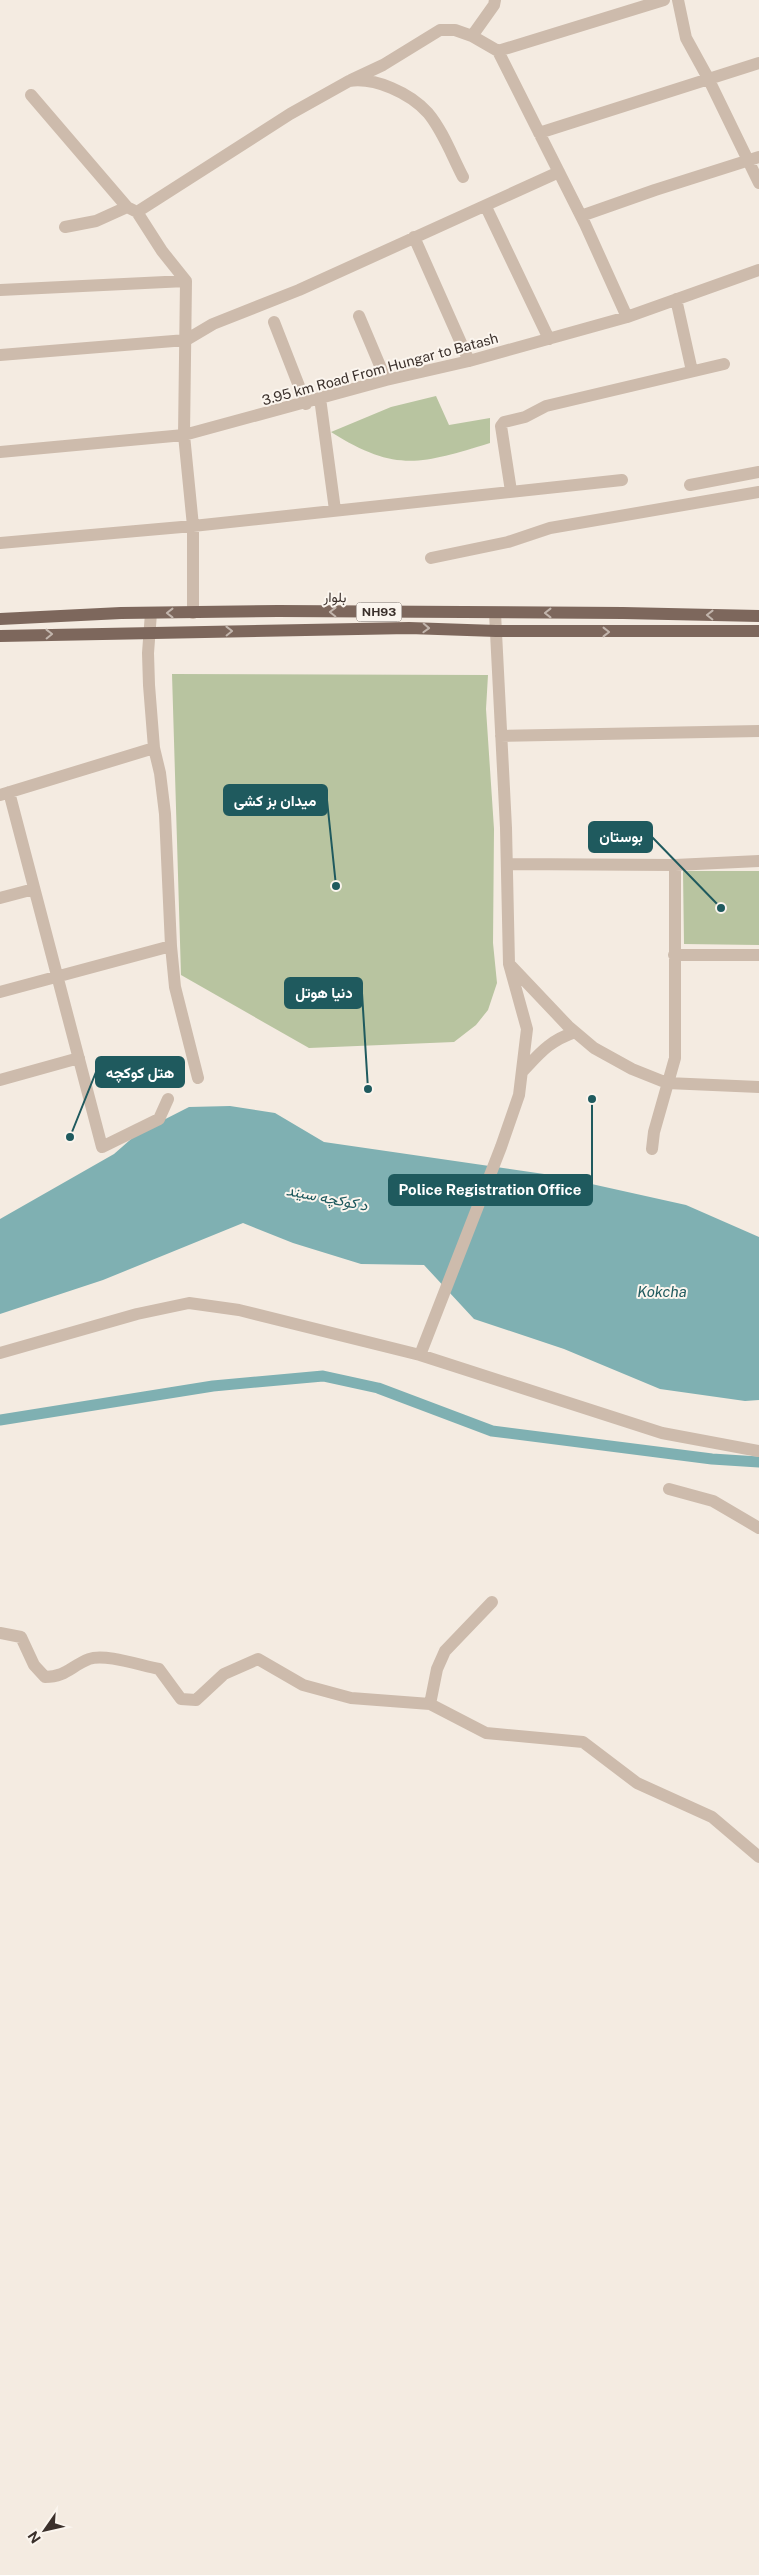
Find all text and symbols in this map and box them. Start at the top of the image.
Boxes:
street label: 3.95 km Road From Hungar to Batash [260,330,500,408]
street label: بلوار [322,589,347,606]
road number: NH93 [356,602,402,622]
one-way arrow [329,607,336,617]
one-way arrow [166,608,174,618]
one-way arrow [544,608,552,618]
one-way arrow [706,609,714,620]
one-way arrow [422,623,430,634]
one-way arrow [225,625,233,636]
one-way arrow [602,627,610,637]
one-way arrow [45,629,53,639]
callout: میدان بز کشی [224,785,327,815]
text: میدان بز کشی [234,792,316,810]
callout: بوستان [589,822,652,852]
text: بوستان [599,828,643,846]
callout: دنیا هوتل [285,978,362,1008]
text: دنیا هوتل [295,984,353,1002]
callout: هتل کوکچه [96,1057,184,1087]
text: هتل کوکچه [106,1064,174,1083]
callout: Police Registration Office [389,1175,592,1205]
water label: د کوکچه سیند [284,1181,370,1216]
text: Police Registration Office [399,1181,581,1198]
water label: Kokcha [637,1283,687,1300]
north arrow [20,2505,70,2555]
text: N [25,2528,44,2546]

